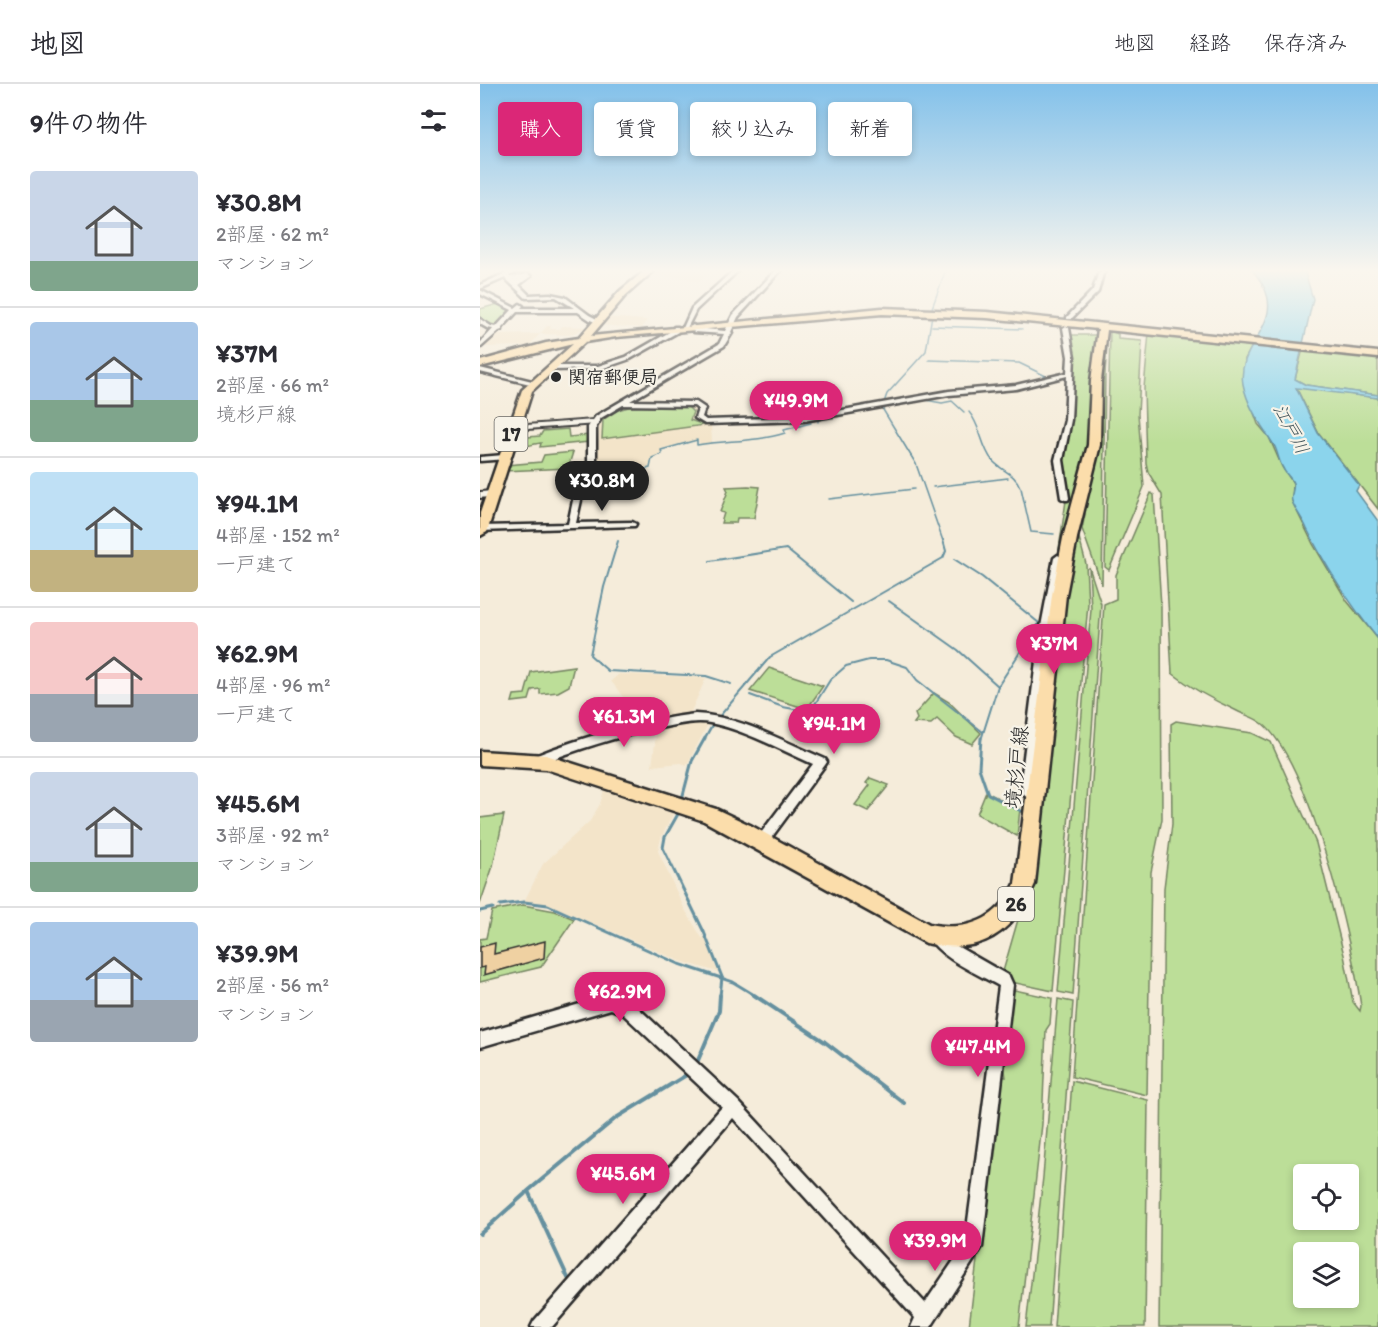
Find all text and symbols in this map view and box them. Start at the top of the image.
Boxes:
text: 地図 [30,26,86,60]
text: 地図 [1114,30,1156,55]
text: 経路 [1189,30,1231,55]
text: 保存済み [1264,30,1348,55]
chip: 購入 [498,102,582,156]
chip: 賃貸 [594,102,678,156]
chip: 絞り込み [690,102,816,156]
chip: 新着 [828,102,912,156]
icon: filters [417,104,450,137]
text: 9件の物件 [30,107,148,139]
text: ¥30.8M [216,186,302,218]
icon: home [78,195,150,267]
text: 2部屋 · 62 m² [216,222,329,246]
text: マンション [216,251,315,275]
text: ¥37M [216,337,278,369]
icon: home [78,346,150,418]
place label: 関宿郵便局 [568,366,658,388]
marker: 関宿郵便局 [549,370,563,384]
text: 2部屋 · 66 m² [216,373,329,397]
pin: ¥49.9M [747,381,845,432]
text: ¥49.9M [764,388,828,412]
water label: 江戸川 [1269,400,1313,458]
text: 境杉戸線 [216,402,296,426]
road number: 17 [495,417,528,451]
pin: ¥30.8M [553,461,651,512]
text: ¥30.8M [569,468,635,492]
text: ¥94.1M [216,487,299,519]
icon: home [78,496,150,568]
text: 4部屋 · 152 m² [216,523,340,547]
text: 一戸建て [216,552,296,576]
pin: ¥37M [1018,624,1090,675]
text: ¥37M [1030,631,1078,655]
text: ¥62.9M [216,637,298,669]
icon: home [78,646,150,718]
text: 4部屋 · 96 m² [216,673,330,697]
pin: ¥61.3M [575,697,673,748]
text: 一戸建て [216,702,296,726]
text: ¥61.3M [593,704,655,728]
pin: ¥94.1M [785,704,883,755]
text: ¥94.1M [802,711,866,735]
street label: 境杉戸線 [999,724,1033,810]
text: ¥45.6M [216,787,300,819]
icon: home [78,796,150,868]
text: 3部屋 · 92 m² [216,823,329,847]
text: マンション [216,852,315,876]
road number: 26 [998,887,1034,921]
text: ¥39.9M [216,937,299,969]
icon: home [78,946,150,1018]
pin: ¥62.9M [571,972,669,1023]
text: 2部屋 · 56 m² [216,973,329,997]
text: ¥62.9M [588,979,652,1003]
text: マンション [216,1002,315,1026]
pin: ¥47.4M [929,1027,1027,1078]
text: ¥47.4M [945,1034,1011,1058]
pin: ¥45.6M [574,1154,672,1205]
text: ¥45.6M [591,1161,655,1185]
map controls [1293,1164,1359,1308]
button: locate [1293,1164,1359,1230]
pin: ¥39.9M [886,1221,984,1272]
text: ¥39.9M [903,1228,967,1252]
button: layers [1293,1242,1359,1308]

